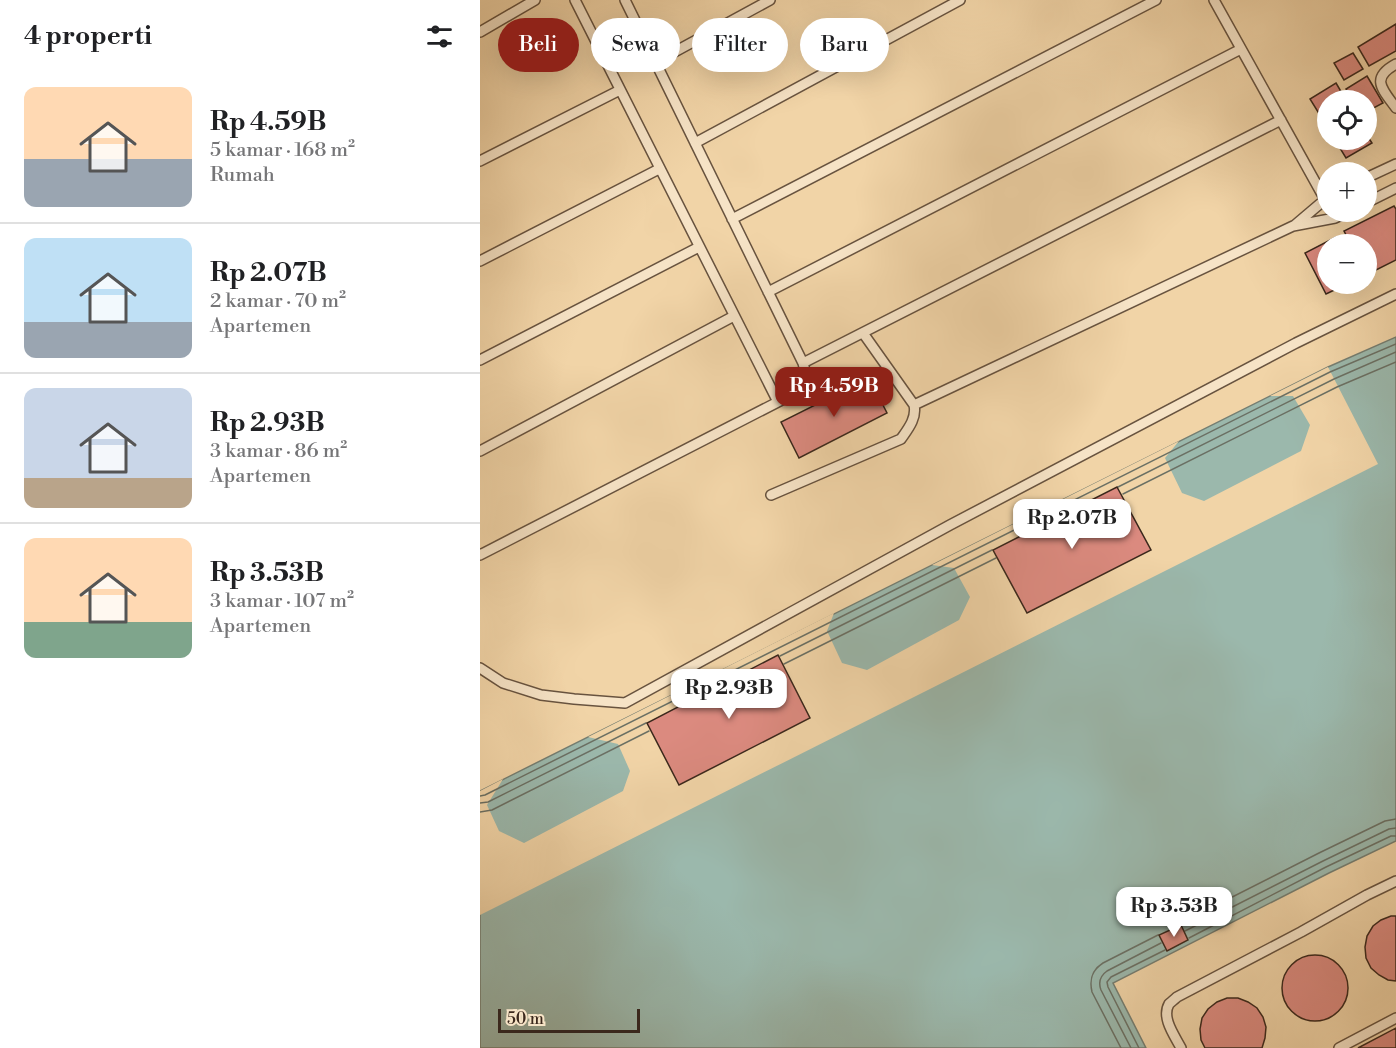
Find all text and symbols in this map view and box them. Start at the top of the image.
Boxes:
chip: Beli [498,18,579,72]
chip: Sewa [591,18,680,72]
chip: Filter [692,18,788,72]
chip: Baru [800,18,889,72]
text: 4 properti [24,20,152,52]
icon: filters [423,20,456,53]
map controls [1317,90,1377,294]
button: locate [1317,90,1377,150]
text: Rp 4.59B [210,106,326,138]
icon: home [72,111,144,183]
text: 5 kamar · 168 m² [210,138,355,163]
button: + [1317,162,1377,222]
text: Rumah [210,163,275,188]
button: − [1317,234,1377,294]
text: Rp 2.07B [210,257,327,289]
icon: home [72,262,144,334]
text: 2 kamar · 70 m² [210,289,346,314]
text: Apartemen [210,314,311,339]
pin: Rp 4.59B [772,367,896,418]
text: Rp 4.59B [789,374,879,399]
text: Rp 2.93B [210,407,325,439]
icon: home [72,412,144,484]
text: 3 kamar · 86 m² [210,439,347,464]
text: Apartemen [210,464,311,489]
pin: Rp 2.07B [1010,499,1134,550]
text: Rp 2.07B [1027,506,1117,531]
text: Rp 3.53B [210,557,324,589]
icon: home [72,562,144,634]
text: 3 kamar · 107 m² [210,589,354,614]
text: Apartemen [210,614,311,639]
pin: Rp 2.93B [667,669,791,720]
text: Rp 2.93B [685,676,773,701]
pin: Rp 3.53B [1112,887,1236,938]
text: Rp 3.53B [1130,894,1218,919]
scale bar [498,1006,640,1034]
text: 50 m [507,1009,544,1029]

